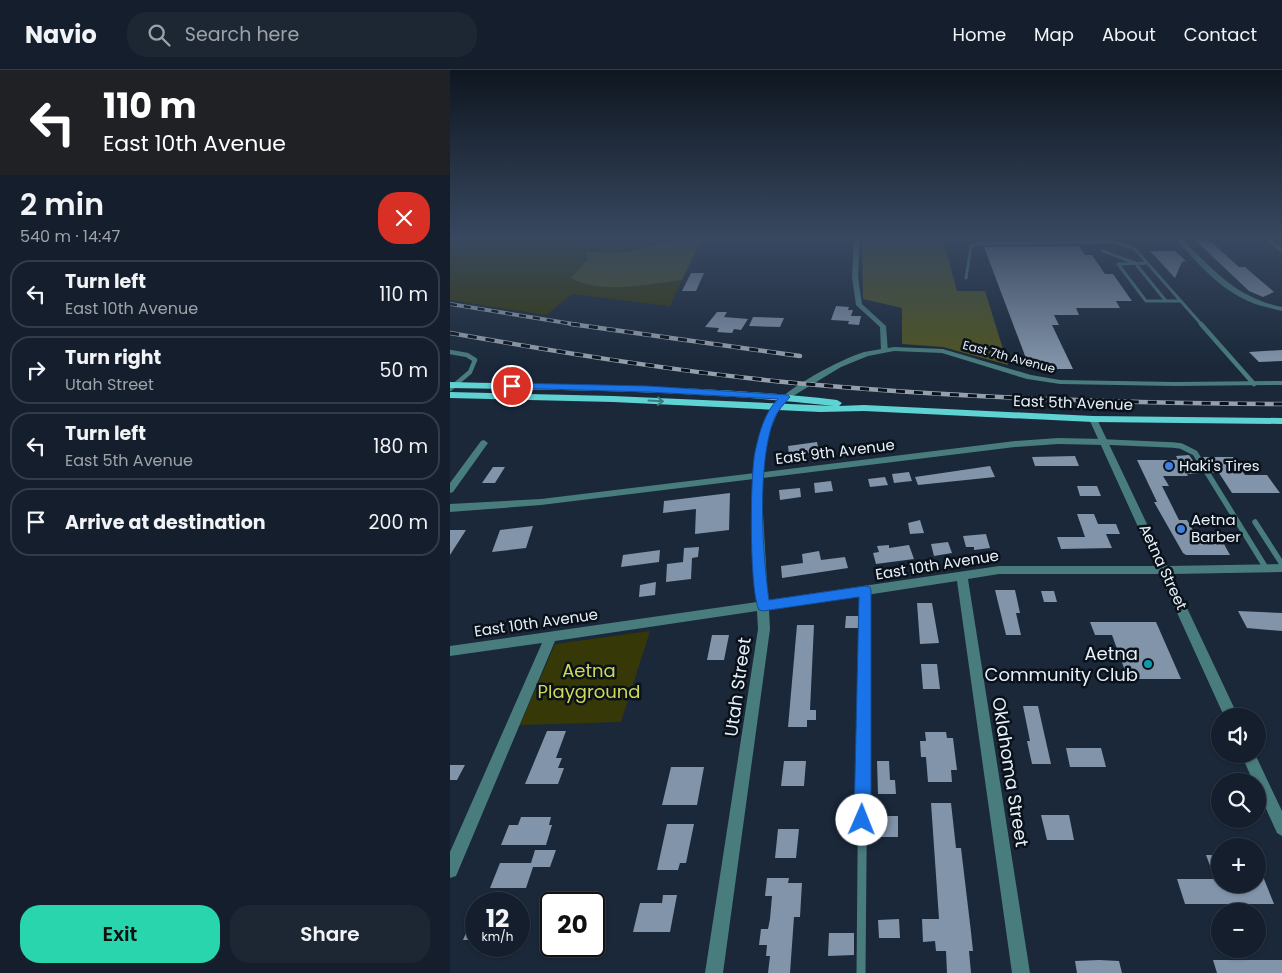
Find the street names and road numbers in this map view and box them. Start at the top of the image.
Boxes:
street label: East 7th Avenue [961,336,1057,377]
street label: East 5th Avenue [1013,390,1133,415]
street label: East 9th Avenue [774,434,896,469]
street label: Aetna Street [1134,520,1193,613]
street label: East 10th Avenue [874,544,1000,585]
street label: East 10th Avenue [473,603,599,642]
street label: Utah Street [718,636,757,738]
street label: Oklahoma Street [986,695,1035,849]

